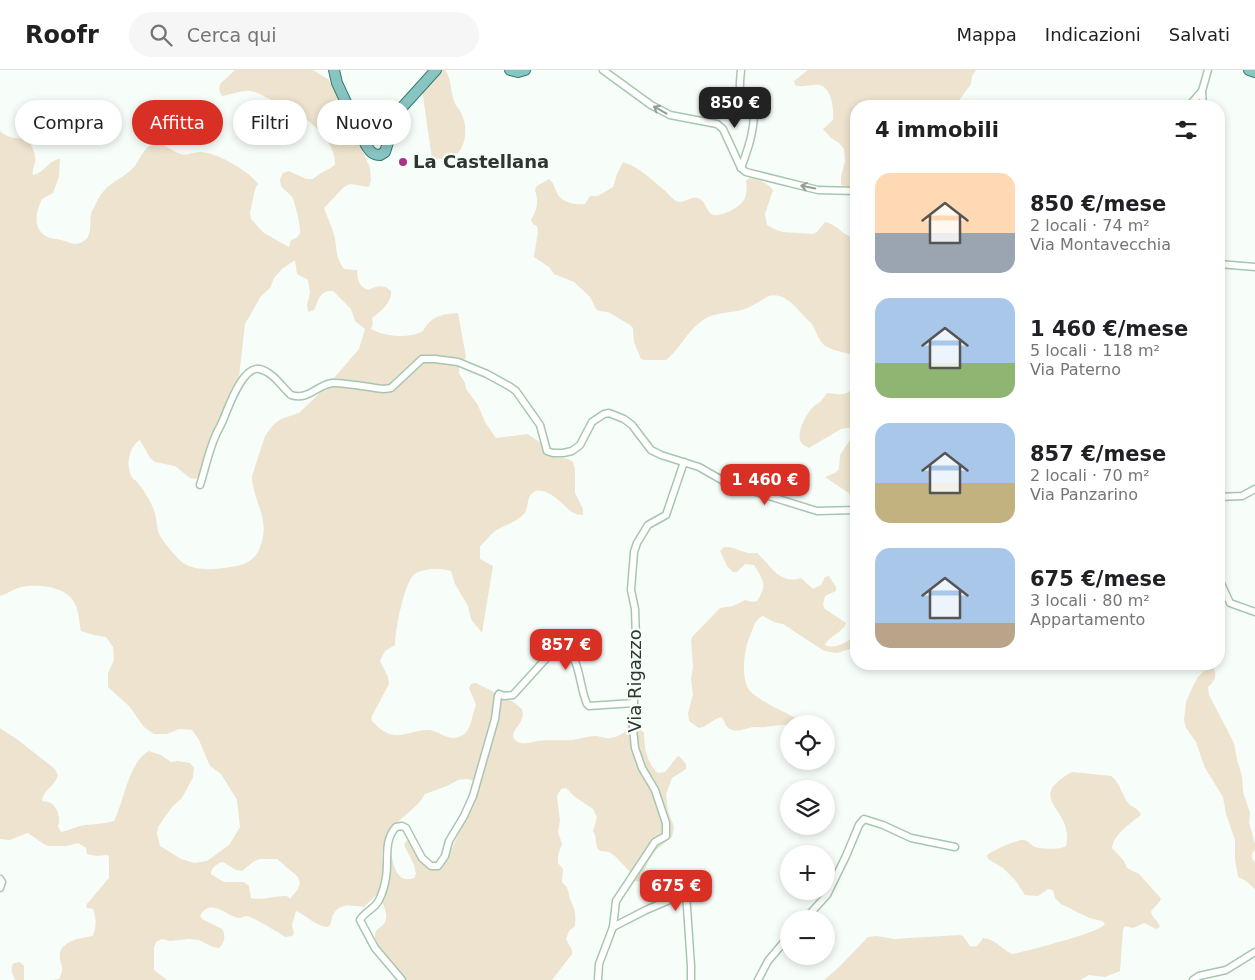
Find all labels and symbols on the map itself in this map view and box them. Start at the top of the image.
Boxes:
pin: 850 € [700,87,770,129]
one-way arrow [653,105,668,114]
place label: La Castellana [413,151,549,172]
marker: La Castellana [397,156,409,168]
one-way arrow [800,182,816,192]
pin: 1 460 € [719,464,811,506]
pin: 857 € [531,628,601,671]
street label: Via Rigazzo [624,629,645,733]
pin: 675 € [641,870,711,912]

